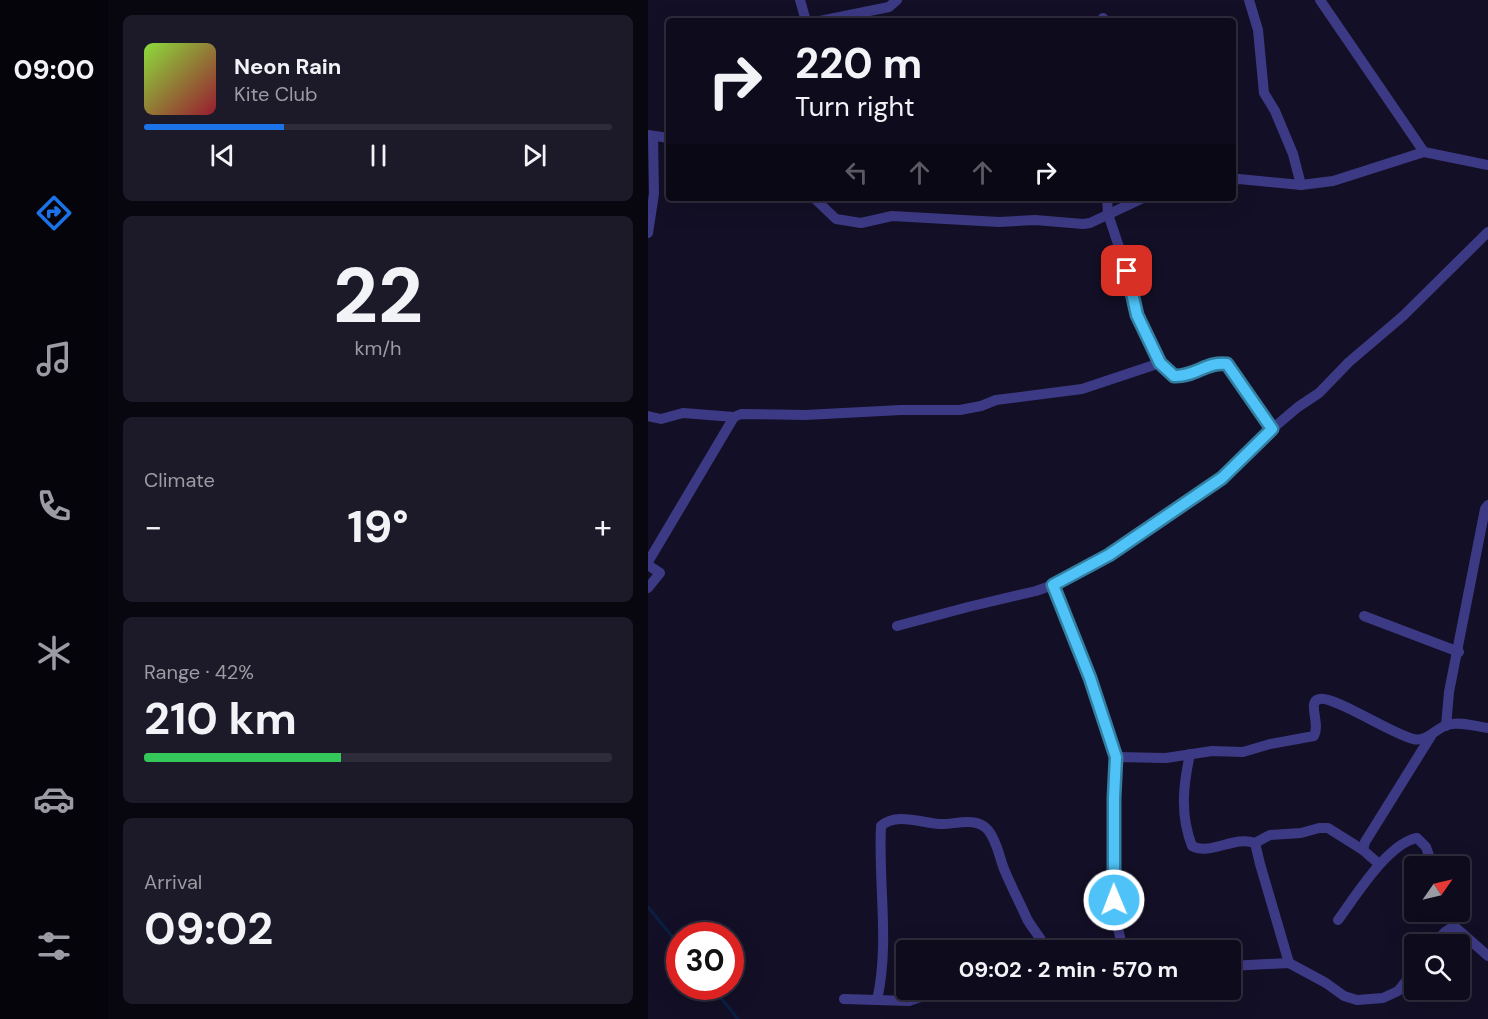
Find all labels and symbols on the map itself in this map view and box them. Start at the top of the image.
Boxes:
pin [1101,245,1152,296]
north arrow [1404,856,1470,922]
position arrow [1082,868,1146,932]
speed limit sign: 30 [666,922,744,1000]

